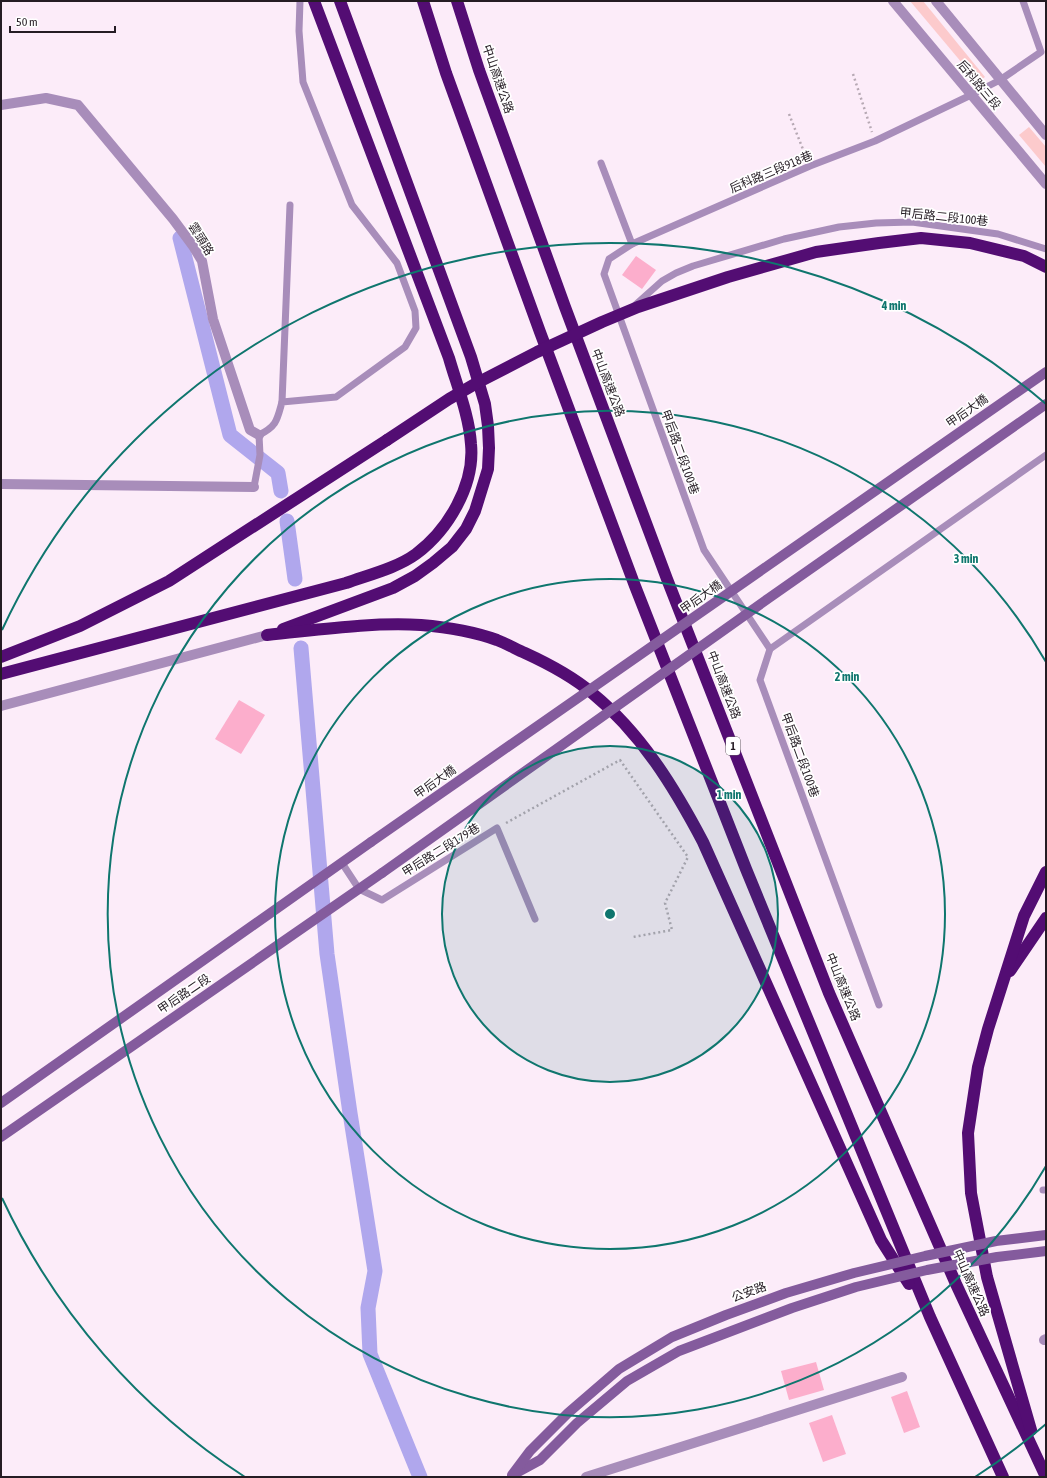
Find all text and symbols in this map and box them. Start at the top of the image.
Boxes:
scale bar [10,8,115,34]
text: 50 m [16,15,38,29]
street label: 中山高速公路 [480,43,516,115]
street label: 后科路三段 [954,58,1004,112]
street label: 后科路三段918巷 [727,148,815,196]
street label: 甲后路二段100巷 [899,205,989,229]
street label: 雲頭路 [186,220,216,258]
text: 4 min [881,299,906,313]
street label: 中山高速公路 [589,347,627,419]
street label: 甲后大橋 [943,391,991,431]
street label: 甲后路二段100巷 [658,408,702,496]
text: 3 min [954,552,978,566]
street label: 甲后大橋 [677,577,725,617]
street label: 中山高速公路 [705,649,743,721]
text: 2 min [835,670,859,684]
street label: 甲后路二段100巷 [778,711,822,799]
road number: 1 [726,737,740,755]
street label: 甲后大橋 [411,762,459,802]
text: 1 min [717,788,741,802]
street label: 甲后路二段179巷 [400,821,482,879]
centre of rings [603,907,617,921]
street label: 中山高速公路 [823,951,863,1023]
street label: 甲后路二段 [155,971,213,1017]
street label: 中山高速公路 [950,1247,992,1319]
street label: 公安路 [730,1279,768,1305]

